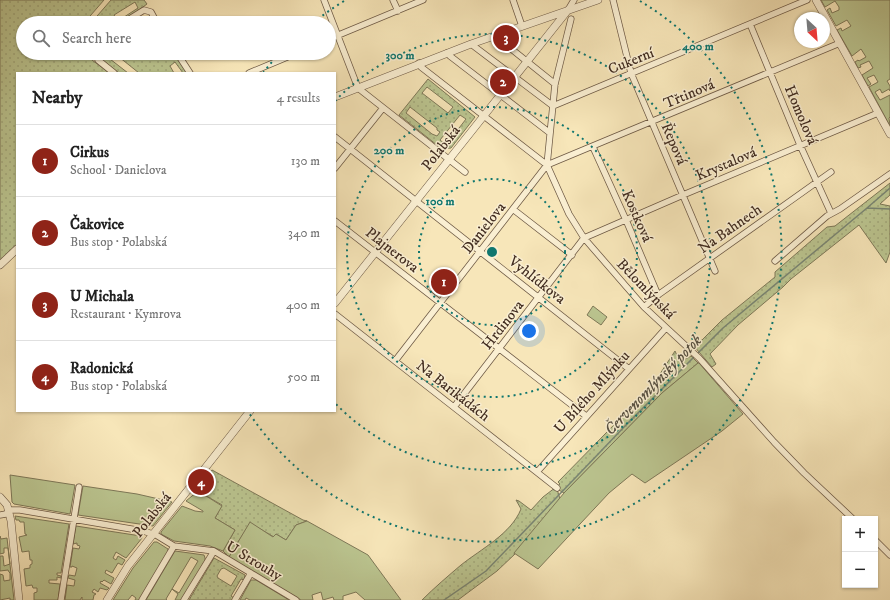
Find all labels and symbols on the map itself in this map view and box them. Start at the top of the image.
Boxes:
north arrow [794,12,830,48]
pin: 3 [493,23,519,53]
text: 400 m [681,39,714,54]
street label: Cukerní [605,43,658,79]
text: 300 m [386,48,414,63]
pin: 2 [490,67,516,97]
street label: Třtinová [661,75,718,113]
street label: Homolová [780,82,822,148]
street label: Řepová [657,120,692,168]
street label: Polabská [417,121,465,174]
street label: Krystalová [693,142,760,185]
text: 200 m [374,143,404,158]
street label: Kostková [617,187,657,246]
text: 100 m [426,194,454,209]
street label: Danielova [458,198,510,258]
street label: Na Bahnech [694,200,766,258]
street label: Plajnerova [361,223,423,277]
centre of rings [485,245,499,259]
street label: Vyhlídkova [504,251,570,309]
street label: Bělomlýnská [612,255,680,324]
pin: 1 [431,267,457,297]
street label: Hrdinova [478,296,529,354]
your location [519,321,539,341]
water label: Červenomlýnský potok [600,330,706,439]
street label: U Bílého Mlýnku [550,347,634,437]
street label: Na Barikádách [412,356,494,426]
pin: 4 [188,467,214,497]
street label: Polabská [128,488,176,541]
street label: U Strouhy [222,537,286,586]

